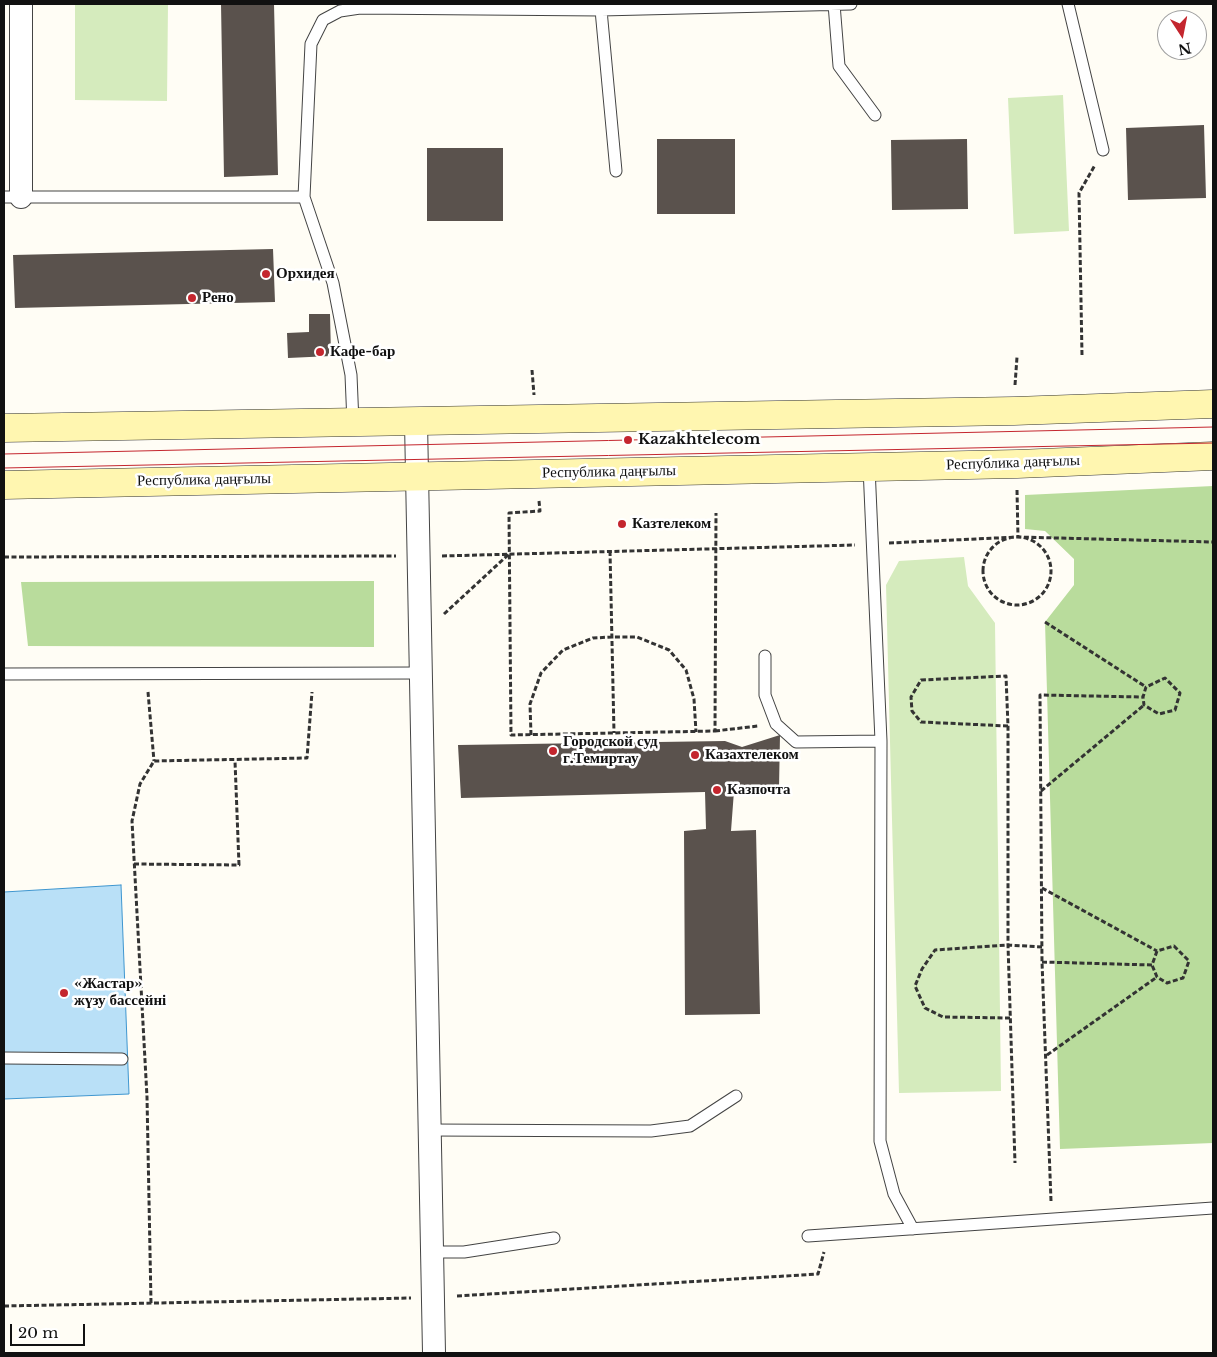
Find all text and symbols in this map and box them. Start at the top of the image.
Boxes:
north arrow [1157,10,1207,60]
text: N [1176,39,1193,59]
place label: Орхидея [276,265,335,283]
marker: Орхидея [260,268,272,280]
place label: Рено [202,289,234,307]
marker: Рено [186,292,198,304]
place label: Кафе-бар [330,343,395,361]
marker: Кафе-бар [314,346,326,358]
place label: Kazakhtelecom [638,431,760,449]
marker: Kazakhtelecom [622,434,634,446]
street label: Республика даңғылы [946,452,1080,474]
street label: Республика даңғылы [542,462,676,482]
street label: Республика даңғылы [137,470,271,490]
place label: Казтелеком [632,515,711,533]
marker: Казтелеком [616,518,628,530]
place label: Городской суд г.Темиртау [563,733,658,768]
marker: Городской суд г.Темиртау [547,745,559,757]
place label: Казахтелеком [705,746,799,764]
marker: Казахтелеком [689,749,701,761]
place label: Казпочта [727,781,790,799]
marker: Казпочта [711,784,723,796]
place label: «Жастар» жүзу бассейні [74,975,166,1010]
marker: «Жастар» жүзу бассейні [58,987,70,999]
scale bar [12,1314,88,1346]
text: 20 m [18,1323,58,1342]

